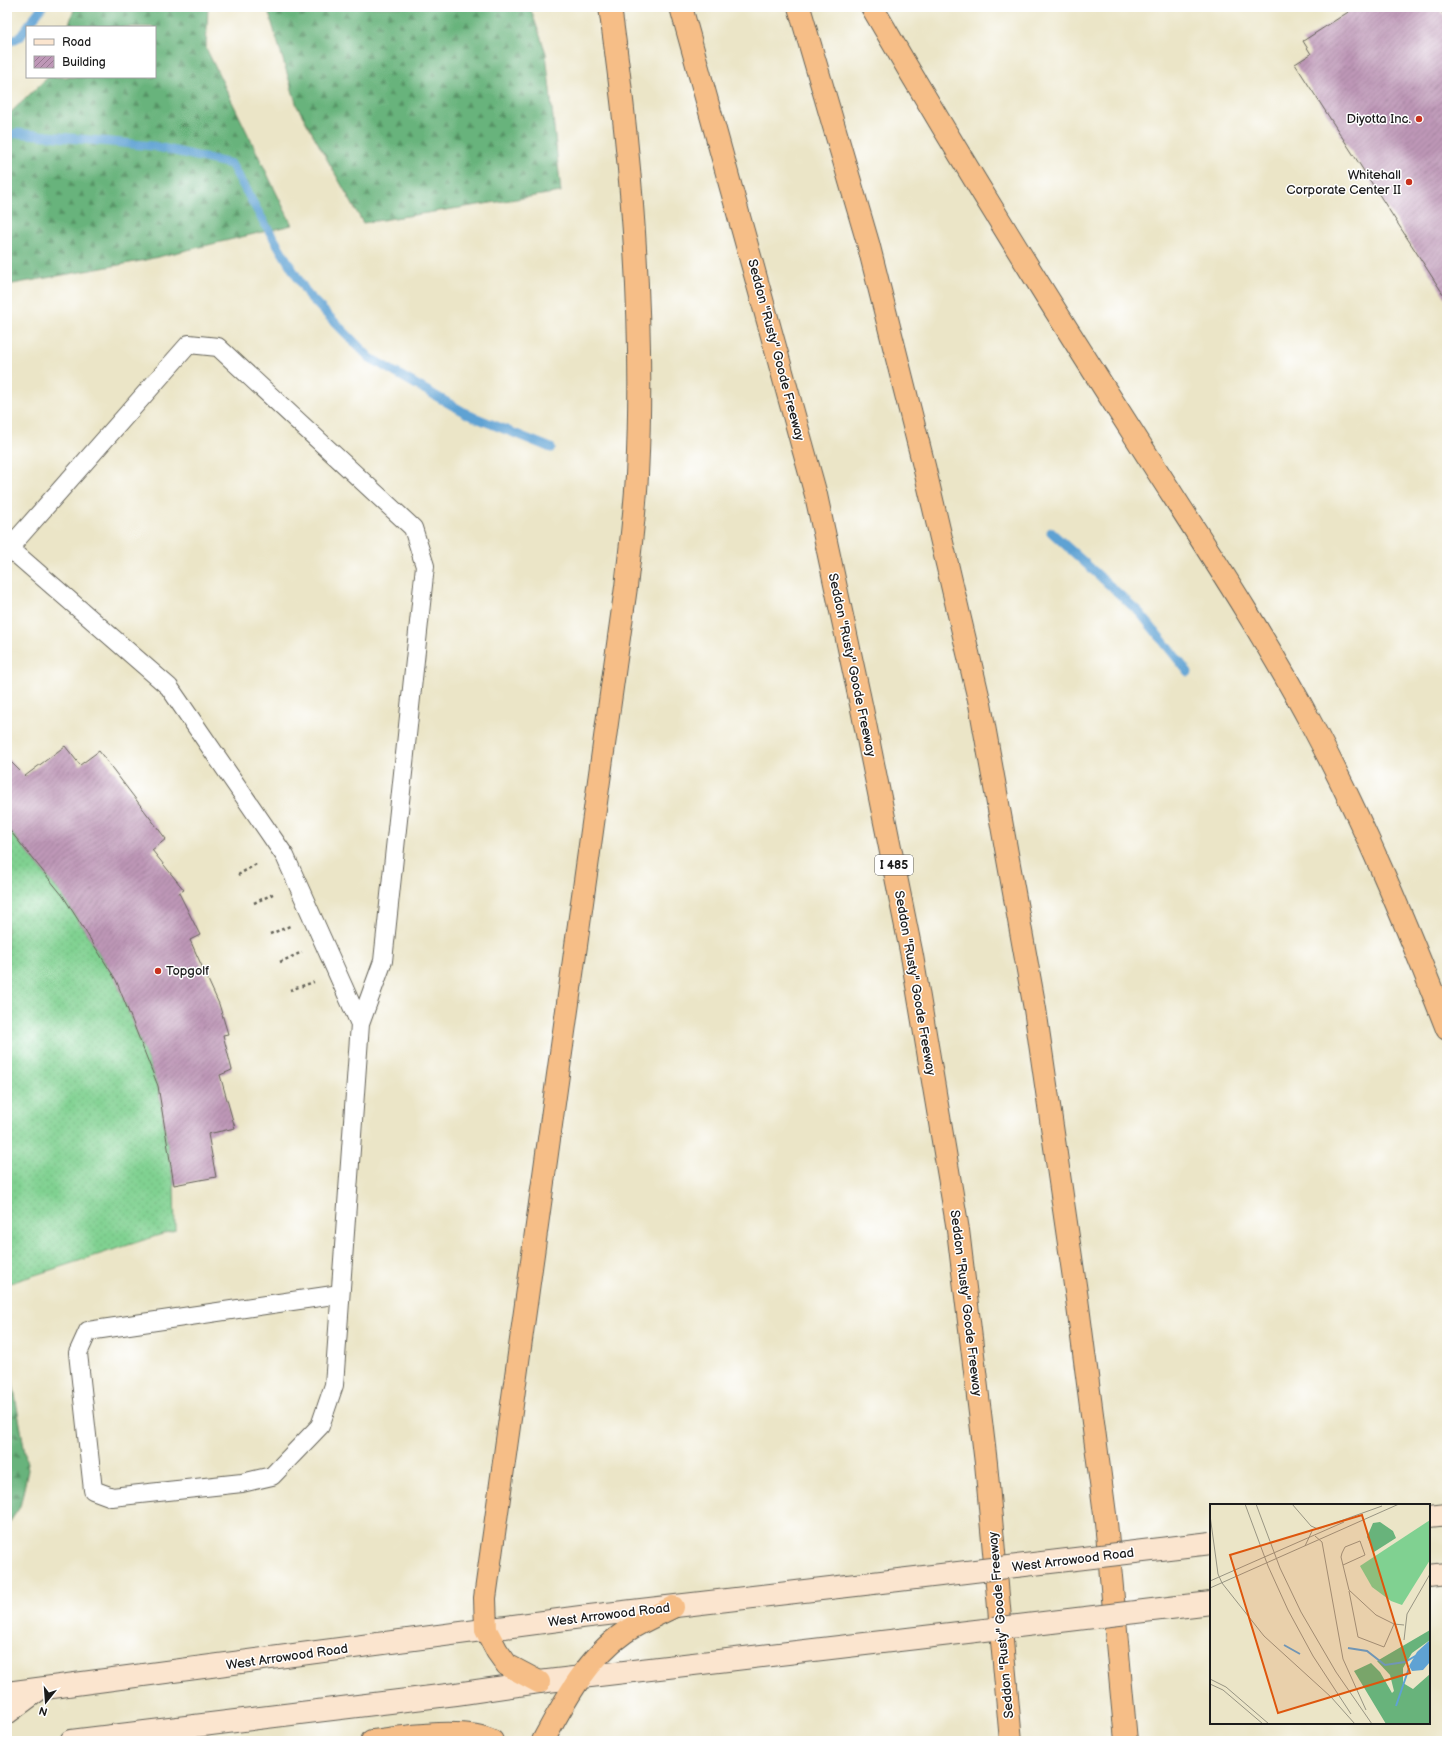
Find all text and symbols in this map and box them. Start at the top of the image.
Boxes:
legend [26,26,156,78]
text: Road [62,35,91,50]
text: Building [62,55,106,70]
place label: Diyotta Inc. [1346,111,1411,127]
marker: Diyotta Inc. [1414,114,1424,124]
place label: Whitehall Corporate Center II [1286,167,1401,198]
marker: Whitehall Corporate Center II [1404,177,1414,187]
street label: Seddon "Rusty" Goode Freeway [744,257,808,443]
street label: Seddon "Rusty" Goode Freeway [825,572,879,758]
road number: I 485 [875,855,913,875]
street label: Seddon "Rusty" Goode Freeway [891,889,939,1077]
place label: Topgolf [166,963,209,979]
marker: Topgolf [153,966,163,976]
street label: Seddon "Rusty" Goode Freeway [947,1209,985,1397]
inset map [1210,1504,1430,1724]
street label: Seddon "Rusty" Goode Freeway [985,1531,1017,1719]
street label: West Arrowood Road [1011,1545,1135,1575]
street label: West Arrowood Road [547,1600,671,1630]
street label: West Arrowood Road [225,1641,349,1673]
north arrow [26,1682,66,1722]
text: N [37,1704,49,1719]

